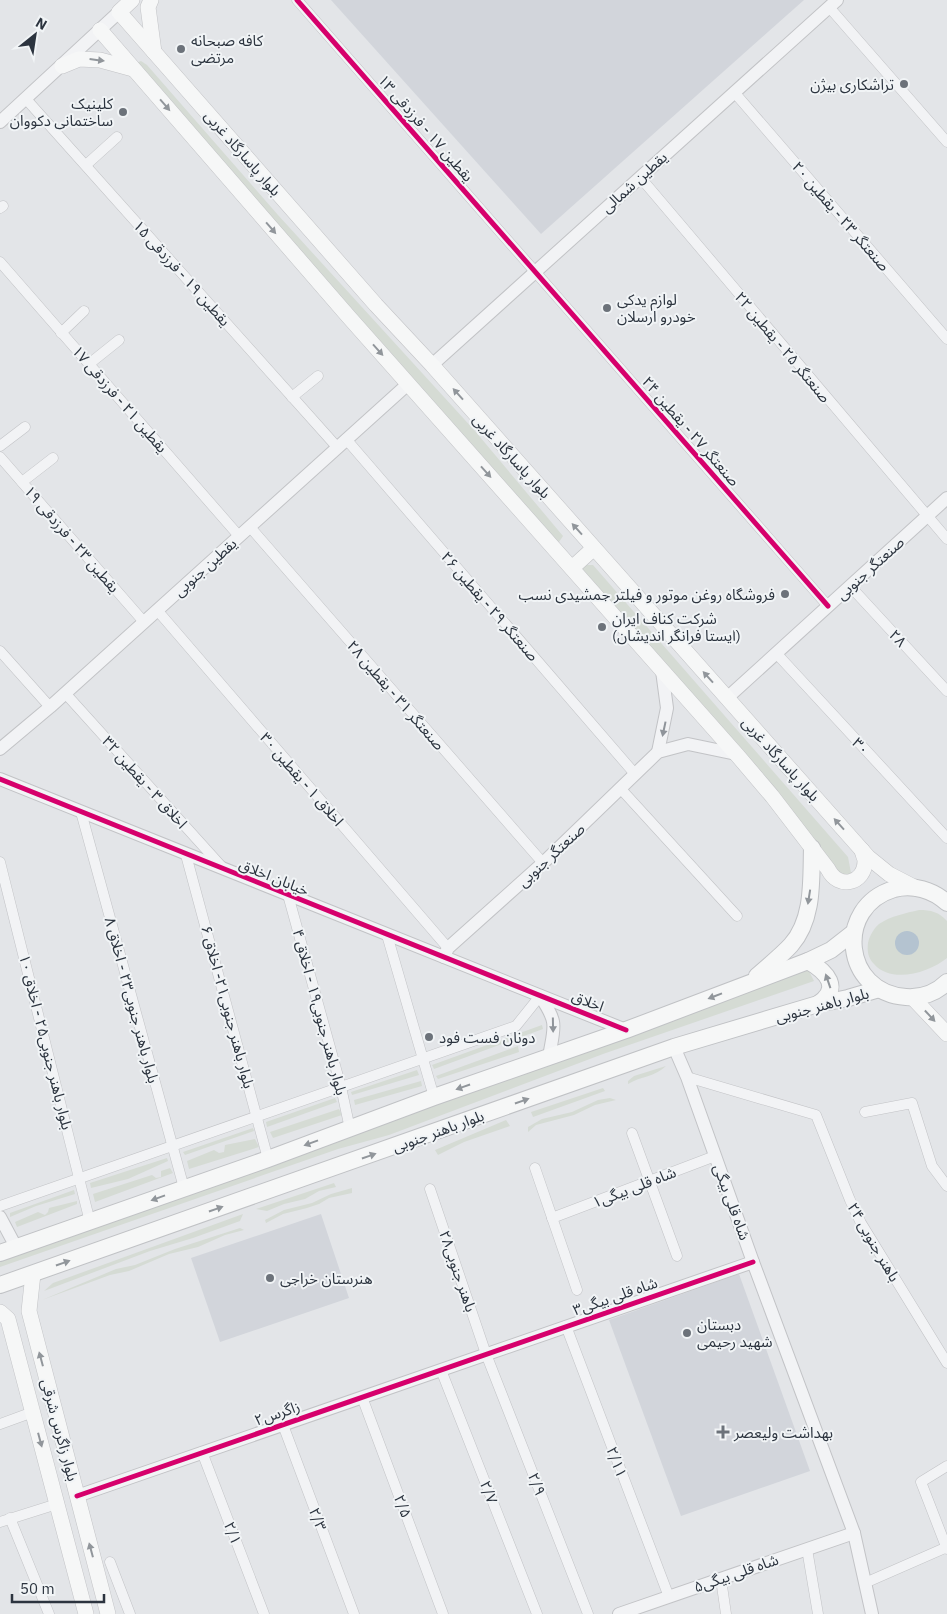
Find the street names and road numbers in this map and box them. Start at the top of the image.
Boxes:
street label: یقطین ۱۷ - فرزدقی ۱۳ [374,70,478,186]
street label: بلوار پاسارگاد غربی [200,106,285,201]
street label: یقطین شمالی [597,147,671,217]
street label: صنعتگر ۲۳ - یقطین ۲۰ [788,157,894,275]
street label: یقطین ۱۹ - فرزدقی ۱۵ [129,216,235,330]
street label: صنعتگر ۲۵ - یقطین ۲۲ [731,288,835,406]
street label: یقطین ۲۱ - فرزدقی ۱۷ [68,341,172,457]
street label: صنعتگر ۲۷ - یقطین ۲۴ [638,372,744,490]
street label: بلوار پاسارگاد غربی [468,410,555,503]
street label: یقطین ۲۳ - فرزدقی ۱۹ [20,481,124,597]
street label: صنعتگر جنوبی [832,532,908,604]
street label: یقطین جنوبی [169,534,241,600]
street label: صنعتگر ۲۹ - یقطین ۲۶ [437,547,543,665]
street label: ۲۸ [885,625,911,651]
street label: صنعتگر ۳۱ - یقطین ۲۸ [343,636,449,754]
street label: بلوار پاسارگاد غربی [737,713,824,806]
street label: اخلاق ۱ - یقطین ۳۰ [256,728,348,830]
street label: اخلاق ۳ - یقطین ۳۲ [98,732,192,832]
street label: ۳۰ [848,733,874,759]
street label: صنعتگر جنوبی [513,819,589,891]
street label: خیابان اخلاق [236,854,312,900]
street label: بلوار باهنر جنوبی۲۳ - اخلاق ۸ [101,915,163,1085]
street label: بلوار باهنر جنوبی۲۱- اخلاق ۶ [197,923,259,1091]
street label: بلوار باهنر جنوبی۱۹ - اخلاق ۴ [289,927,351,1097]
street label: بلوار باهنر جنوبی۲۵ - اخلاق ۱۰ [15,952,77,1132]
street label: بلوار باهنر جنوبی [773,983,871,1027]
street label: اخلاق [569,986,607,1016]
street label: بلوار باهنر جنوبی [390,1106,486,1156]
street label: شاه قلی بیگی [709,1161,755,1243]
street label: شاه قلی بیگی۱ [589,1162,679,1212]
street label: ۲۴ باهنر جنوبی [844,1199,904,1285]
street label: باهنر جنوبی۲۸ [435,1228,481,1314]
street label: شاه قلی بیگی۳ [570,1273,660,1319]
street label: بلوار زاگرس شرقی [37,1377,83,1483]
street label: زاگرس۲ [252,1396,302,1430]
street label: ۲/۱۱ [602,1444,632,1480]
street label: ۲/۹ [524,1470,550,1498]
street label: ۲/۷ [476,1478,502,1506]
street label: ۲/۵ [390,1492,416,1520]
street label: ۲/۳ [305,1505,331,1533]
street label: ۲/۱ [220,1519,246,1547]
street label: شاه قلی بیگی۵ [691,1550,781,1596]

